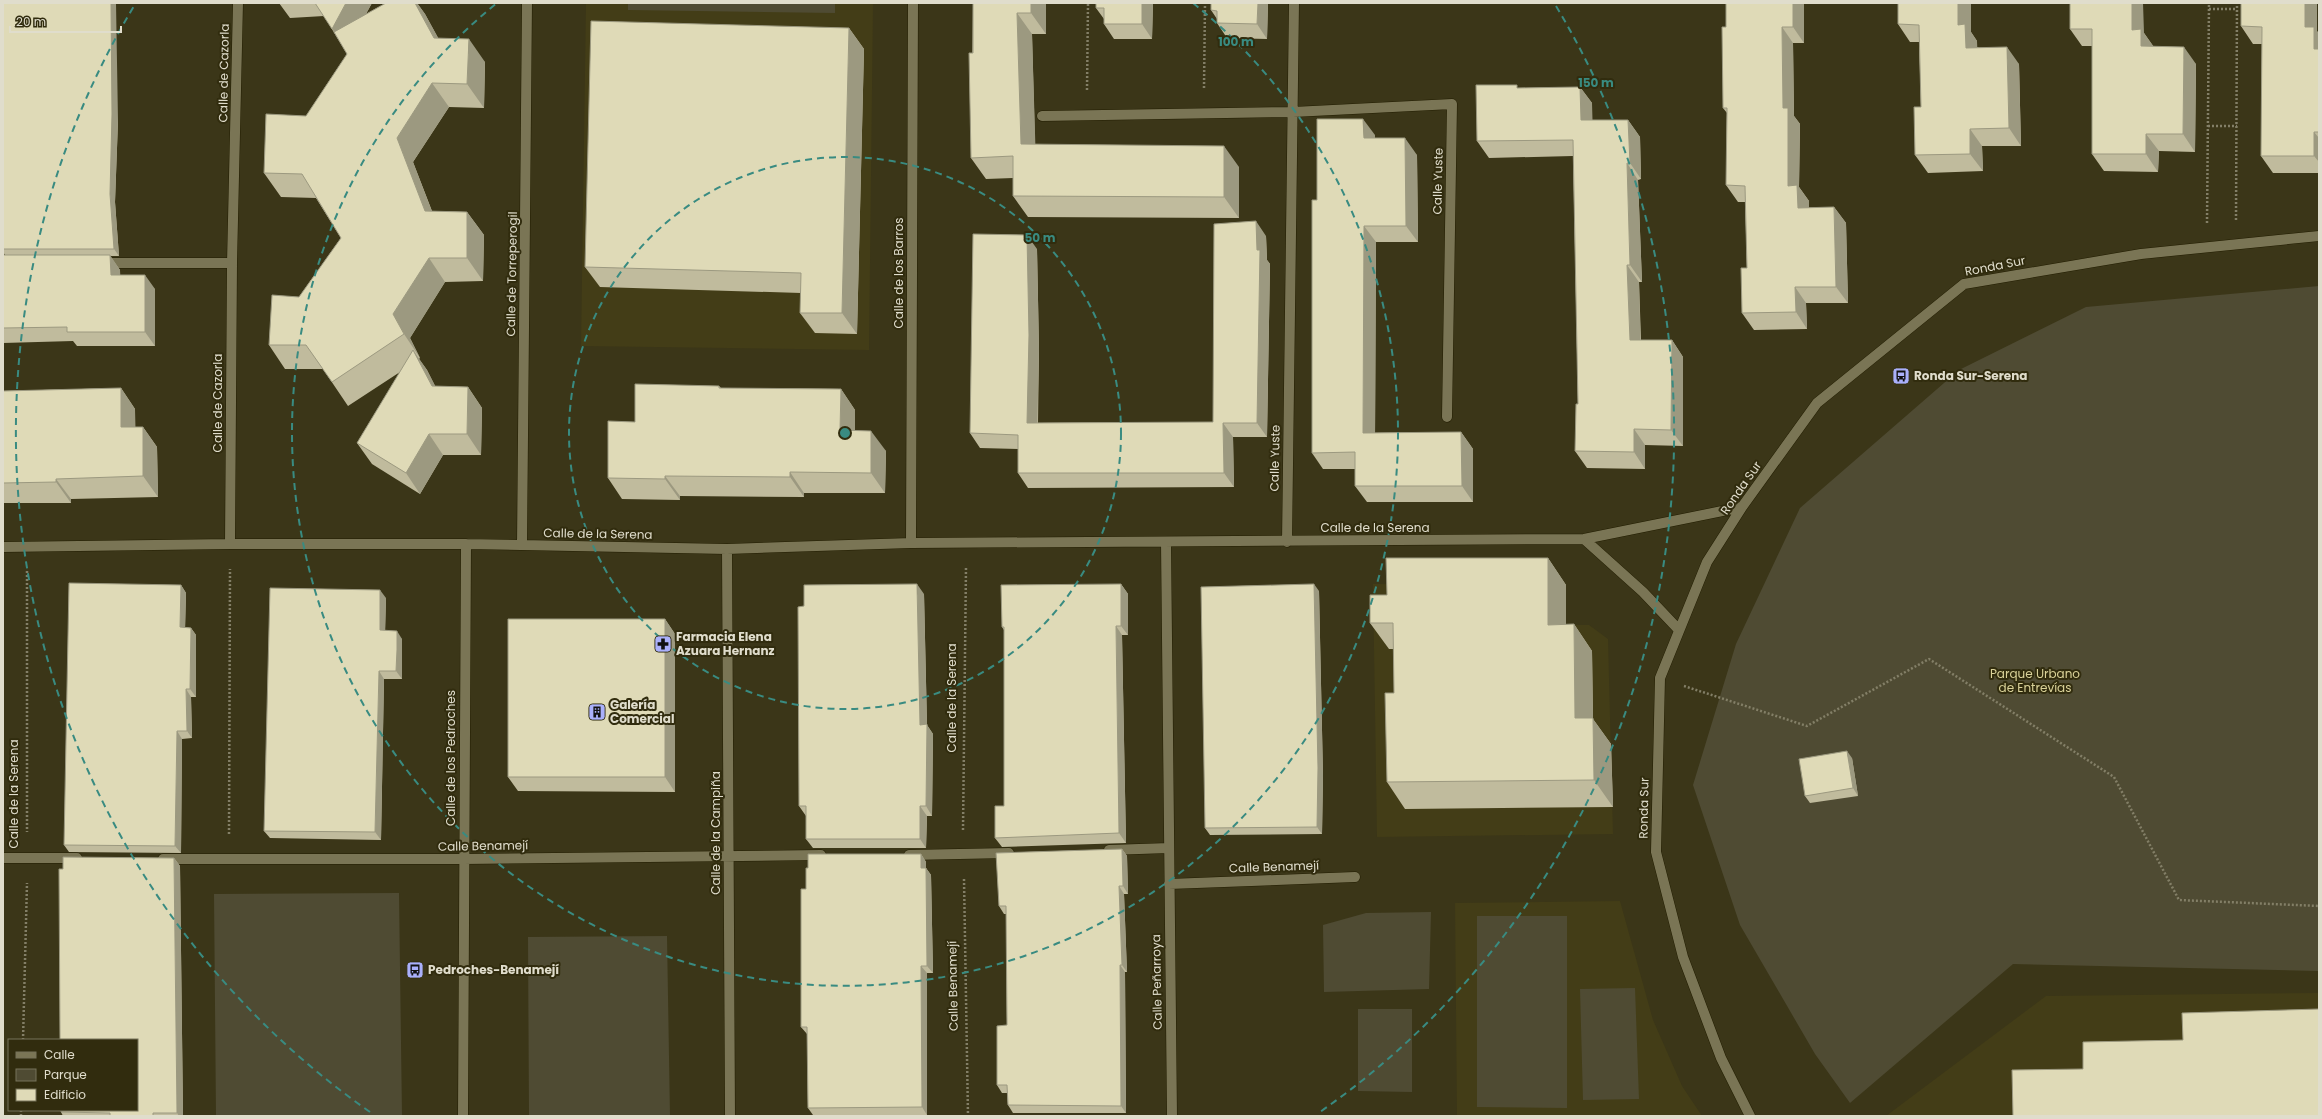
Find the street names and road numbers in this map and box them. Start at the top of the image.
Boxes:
street label: Calle de Cazorla [214,23,233,123]
street label: Calle Yuste [1428,148,1447,214]
street label: Calle de Torreperogil [502,211,521,337]
street label: Calle de los Barros [890,217,907,329]
street label: Ronda Sur [1963,251,2027,280]
street label: Calle de Cazorla [209,354,226,452]
street label: Calle Yuste [1265,425,1284,491]
street label: Ronda Sur [1716,457,1765,518]
street label: Calle de la Serena [1320,519,1430,536]
street label: Calle de la Serena [543,524,653,543]
street label: Calle de la Serena [943,643,960,753]
street label: Calle de los Pedroches [442,690,459,826]
street label: Calle de la Serena [5,739,22,849]
street label: Calle de la Campiña [707,771,724,895]
street label: Ronda Sur [1634,777,1653,839]
street label: Calle Benamejí [438,836,528,855]
street label: Calle Benamejí [1229,856,1319,877]
street label: Calle Peñarroya [1147,934,1166,1030]
street label: Calle Benamejí [943,941,962,1031]

